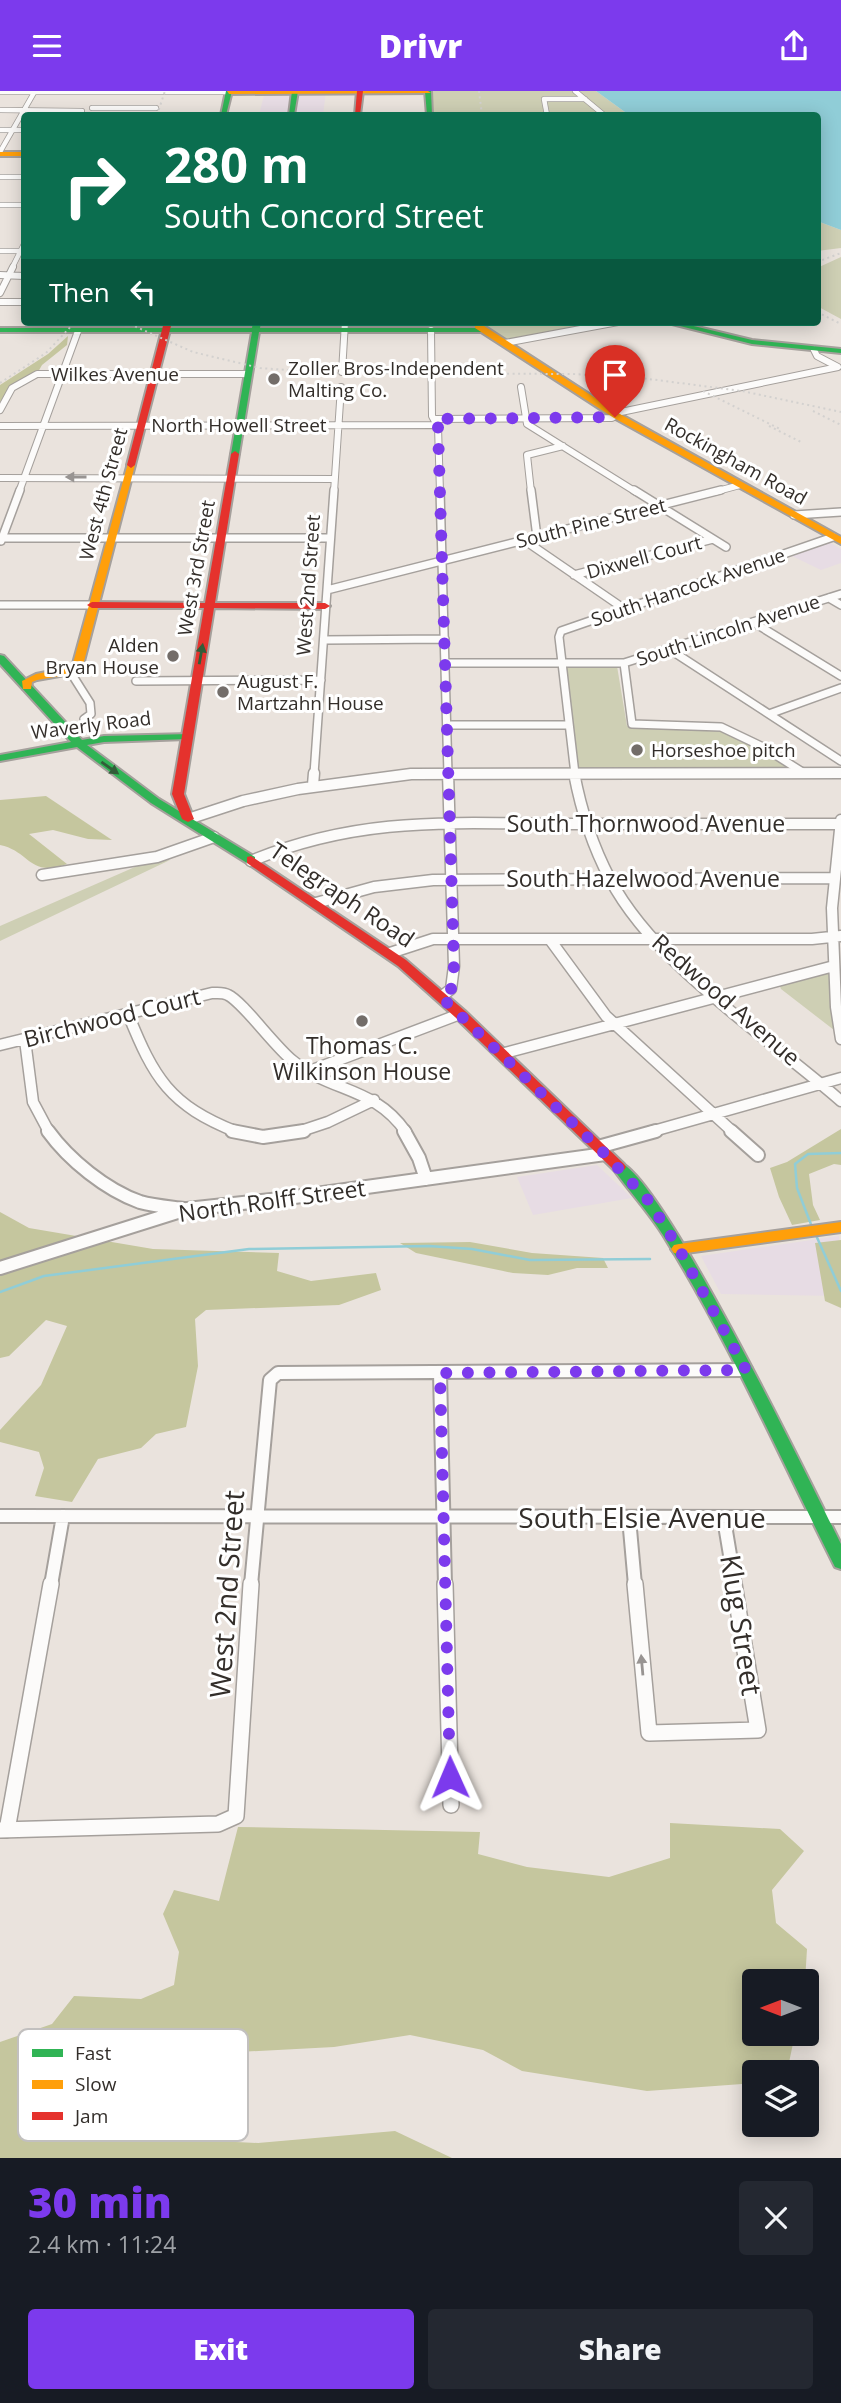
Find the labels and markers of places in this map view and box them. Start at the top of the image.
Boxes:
pin [585,345,645,417]
place label: Zoller Bros-Independent Malting Co. [288,355,504,403]
marker: Zoller Bros-Independent Malting Co. [266,371,282,387]
place label: Alden Bryan House [45,632,159,680]
marker: Alden Bryan House [165,648,181,664]
place label: August F. Martzahn House [237,668,384,716]
marker: August F. Martzahn House [215,684,231,700]
place label: Horseshoe pitch [651,737,796,763]
marker: Horseshoe pitch [629,742,645,758]
marker: Thomas C. Wilkinson House [354,1013,370,1029]
place label: Thomas C. Wilkinson House [273,1029,451,1087]

